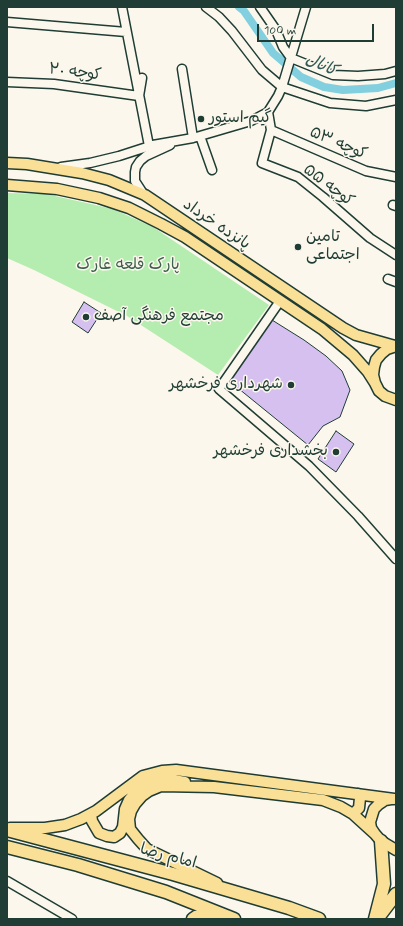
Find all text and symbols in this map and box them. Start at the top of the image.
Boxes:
scale bar [259,16,376,42]
text: 100 m [264,23,296,39]
water label: کانال [302,50,340,82]
street label: کوچه ۲۰ [48,60,102,86]
place label: گیم استور [209,109,272,129]
marker: گیم استور [196,114,206,124]
street label: کوچه ۵۳ [306,123,370,165]
street label: کوچه ۵۵ [299,161,357,211]
street label: پانزده خرداد [179,195,253,255]
place label: تامین اجتماعی [306,228,360,266]
marker: تامین اجتماعی [293,242,303,252]
park label: پارک قلعه غارک [76,256,180,276]
place label: مجتمع فرهنگی آصف [94,307,224,327]
marker: مجتمع فرهنگی آصف [81,312,91,322]
place label: شهرداری فرخشهر [169,375,283,395]
marker: شهرداری فرخشهر [286,380,296,390]
place label: بخشداری فرخشهر [214,442,328,462]
marker: بخشداری فرخشهر [331,447,341,457]
street label: امام رضا [138,840,198,874]

